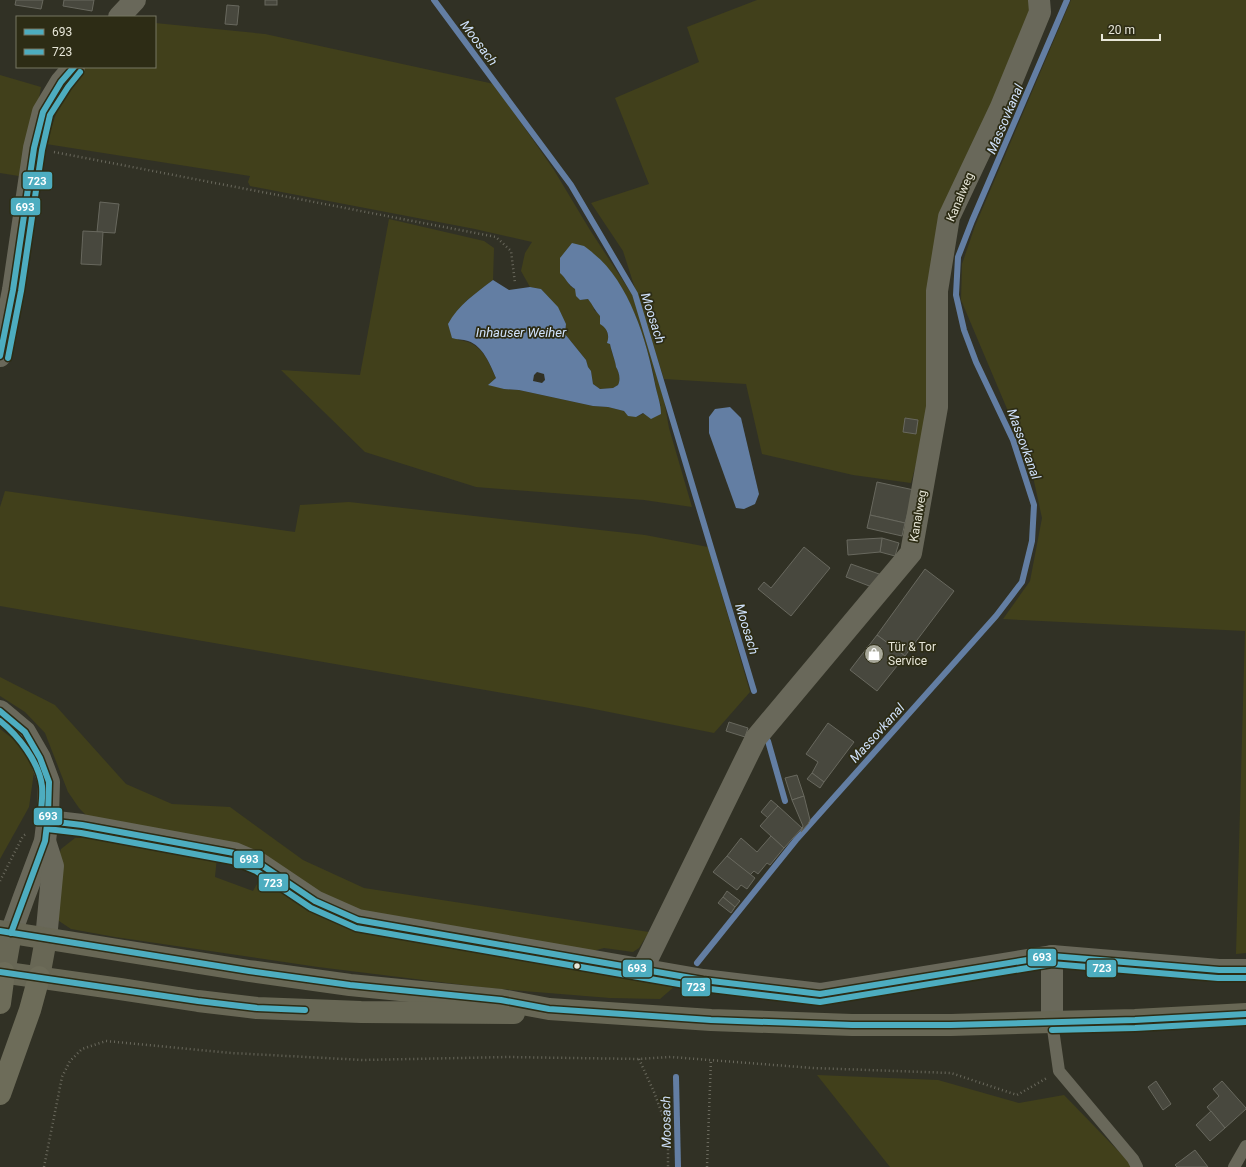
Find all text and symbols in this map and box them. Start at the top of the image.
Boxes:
legend [16,16,156,68]
scale bar [1102,16,1160,42]
water label: Moosach [457,18,501,68]
text: 20 m [1108,23,1135,37]
text: 693 [52,25,72,39]
text: 723 [52,45,72,59]
water label: Massovkanal [984,81,1027,156]
street label: Kanalweg [943,170,977,224]
line badge: 723 [22,171,53,190]
text: 723 [28,175,46,188]
line badge: 693 [10,197,41,216]
text: 693 [16,201,34,214]
water label: Moosach [638,291,668,345]
water label: Inhauser Weiher [476,325,567,340]
water label: Massovkanal [1004,407,1044,482]
street label: Kanalweg [907,489,929,543]
water label: Moosach [732,602,762,656]
place label: Tür & Tor Service [888,640,936,668]
shop icon: Tür & Tor Service [863,643,885,665]
water label: Massovkanal [847,700,908,766]
line badge: 693 [33,807,63,826]
text: 693 [39,810,57,823]
line badge: 693 [233,850,264,869]
text: 693 [240,853,258,866]
line badge: 723 [258,873,289,892]
text: 723 [264,877,282,890]
line badge: 693 [1027,948,1057,967]
text: 693 [1033,951,1051,964]
line badge: 693 [622,959,653,978]
line badge: 723 [1086,959,1117,978]
unlabelled marker [572,961,582,971]
text: 693 [628,962,646,975]
text: 723 [1093,962,1111,975]
line badge: 723 [681,977,711,997]
text: 723 [687,981,705,994]
water label: Moosach [658,1096,674,1148]

